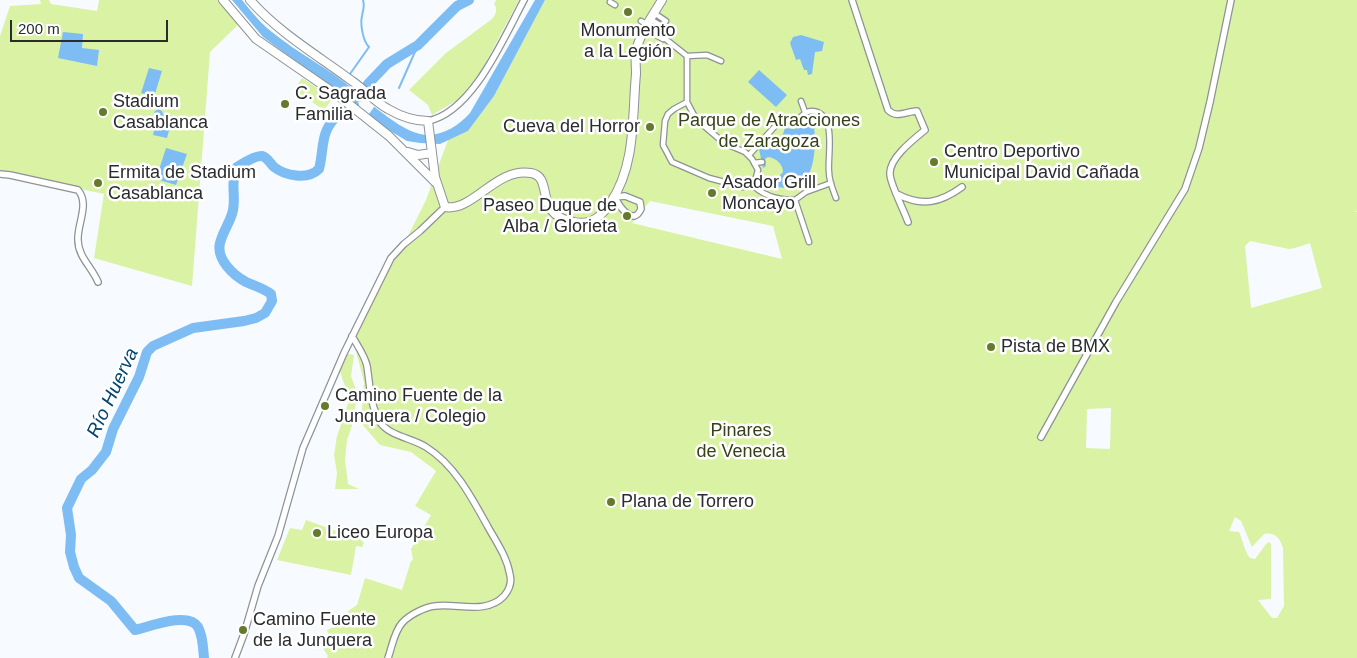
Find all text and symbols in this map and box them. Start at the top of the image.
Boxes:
marker: Monumento a la Legión [622,6,634,18]
scale bar [12,10,170,42]
text: 200 m [18,20,60,37]
place label: Monumento a la Legión [580,20,676,62]
place label: C. Sagrada Familia [295,83,386,126]
place label: Stadium Casablanca [113,91,208,134]
marker: C. Sagrada Familia [279,98,291,110]
marker: Stadium Casablanca [97,106,109,118]
park label: Parque de Atracciones de Zaragoza [678,110,860,152]
place label: Cueva del Horror [503,116,640,138]
marker: Cueva del Horror [644,121,656,133]
place label: Centro Deportivo Municipal David Cañada [944,141,1139,183]
marker: Centro Deportivo Municipal David Cañada [928,156,940,168]
place label: Ermita de Stadium Casablanca [108,162,256,204]
place label: Asador Grill Moncayo [722,172,816,214]
marker: Ermita de Stadium Casablanca [92,177,104,189]
marker: Asador Grill Moncayo [706,187,718,199]
place label: Paseo Duque de Alba / Glorieta [483,195,617,238]
marker: Paseo Duque de Alba / Glorieta [621,210,633,222]
place label: Pista de BMX [1001,336,1110,358]
marker: Pista de BMX [985,341,997,353]
water label: Río Huerva [82,345,144,441]
place label: Camino Fuente de la Junquera / Colegio [335,385,502,428]
marker: Camino Fuente de la Junquera / Colegio [319,400,331,412]
park label: Pinares de Venecia [696,420,786,462]
place label: Plana de Torrero [621,491,754,513]
marker: Plana de Torrero [605,496,617,508]
place label: Liceo Europa [327,522,433,544]
marker: Liceo Europa [311,527,323,539]
place label: Camino Fuente de la Junquera [253,609,376,652]
marker: Camino Fuente de la Junquera [237,624,249,636]

